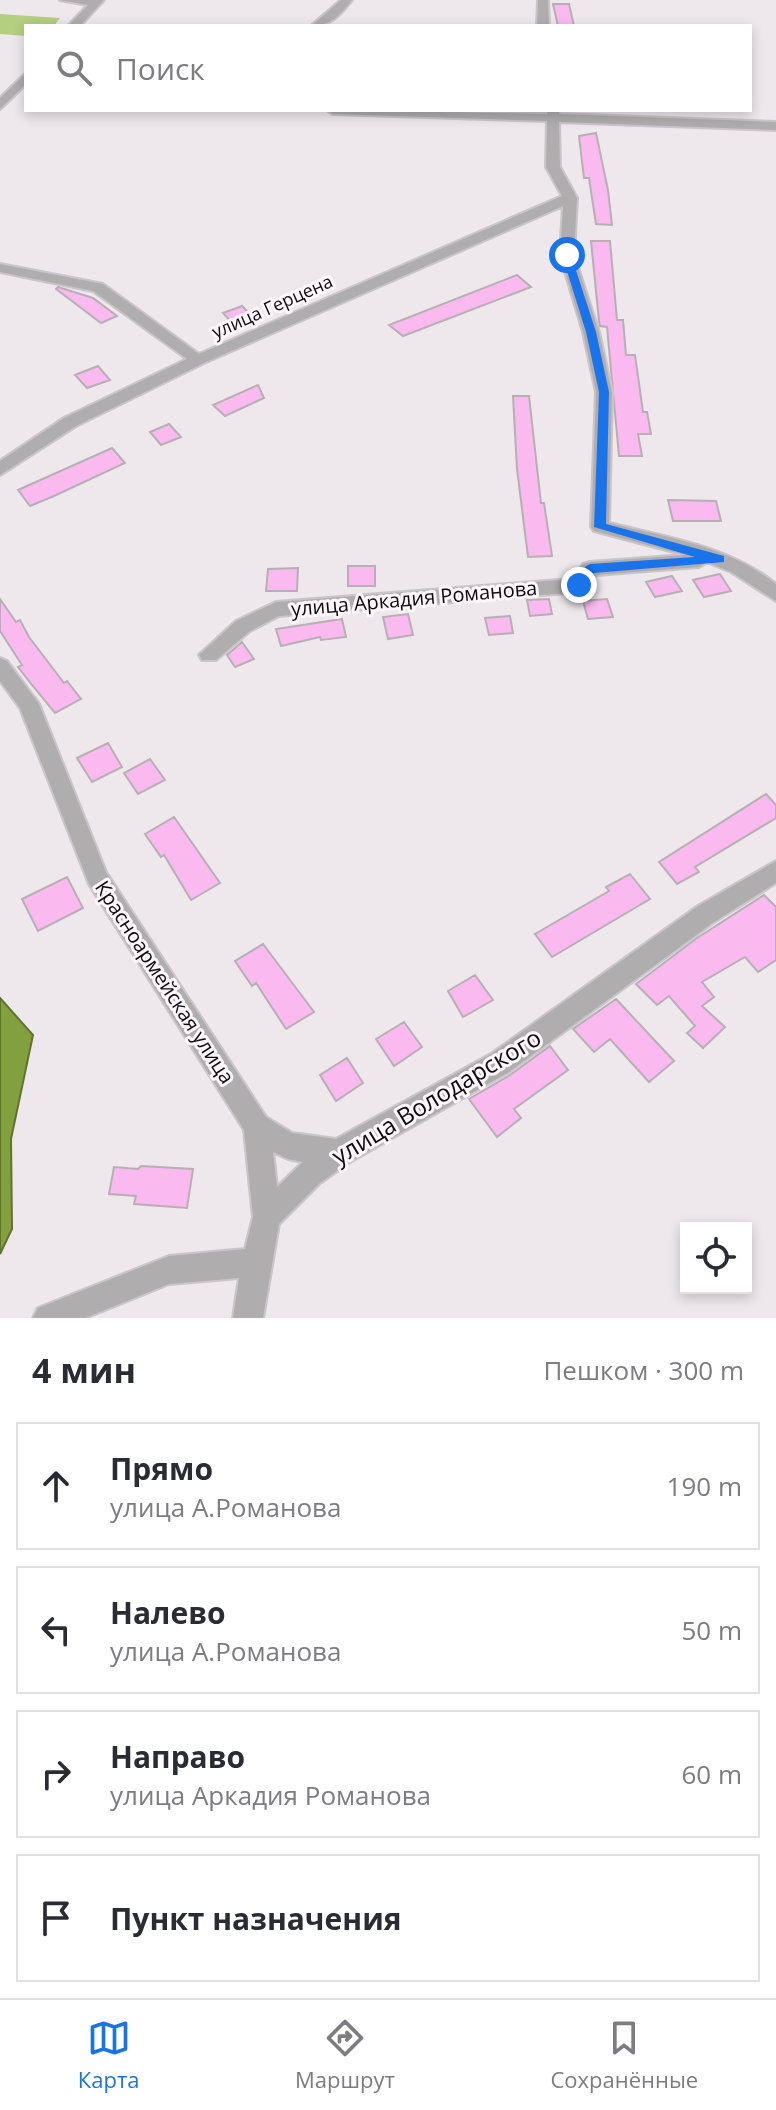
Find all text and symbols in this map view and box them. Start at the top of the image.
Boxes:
search box [24,24,752,112]
icon: search [52,46,96,90]
text: Поиск [116,48,205,89]
route start [549,237,585,273]
street label: улица Герцена [208,269,336,343]
route end [561,567,597,603]
street label: улица Аркадия Романова [290,574,538,622]
street label: Красноармейская улица [89,875,241,1089]
street label: улица Володарского [325,1020,547,1172]
map controls [680,1222,752,1294]
button: locate [680,1222,752,1294]
text: 4 мин [32,1347,136,1393]
text: Пешком · 300 m [543,1352,744,1388]
text: Прямо [110,1448,213,1489]
icon: ahead [34,1464,78,1508]
text: 190 m [667,1468,742,1504]
text: улица А.Романова [110,1489,341,1525]
text: Налево [110,1592,226,1633]
icon: left [34,1608,78,1652]
text: 50 m [681,1612,742,1648]
text: улица А.Романова [110,1633,341,1669]
text: Направо [110,1736,245,1777]
icon: right [34,1752,78,1796]
text: 60 m [681,1756,742,1792]
text: улица Аркадия Романова [110,1777,431,1813]
icon: arrive [34,1896,78,1940]
text: Пункт назначения [110,1898,402,1939]
tab: Карта [78,2016,139,2094]
tab: Маршрут [295,2016,395,2094]
tab: Сохранённые [551,2016,698,2094]

